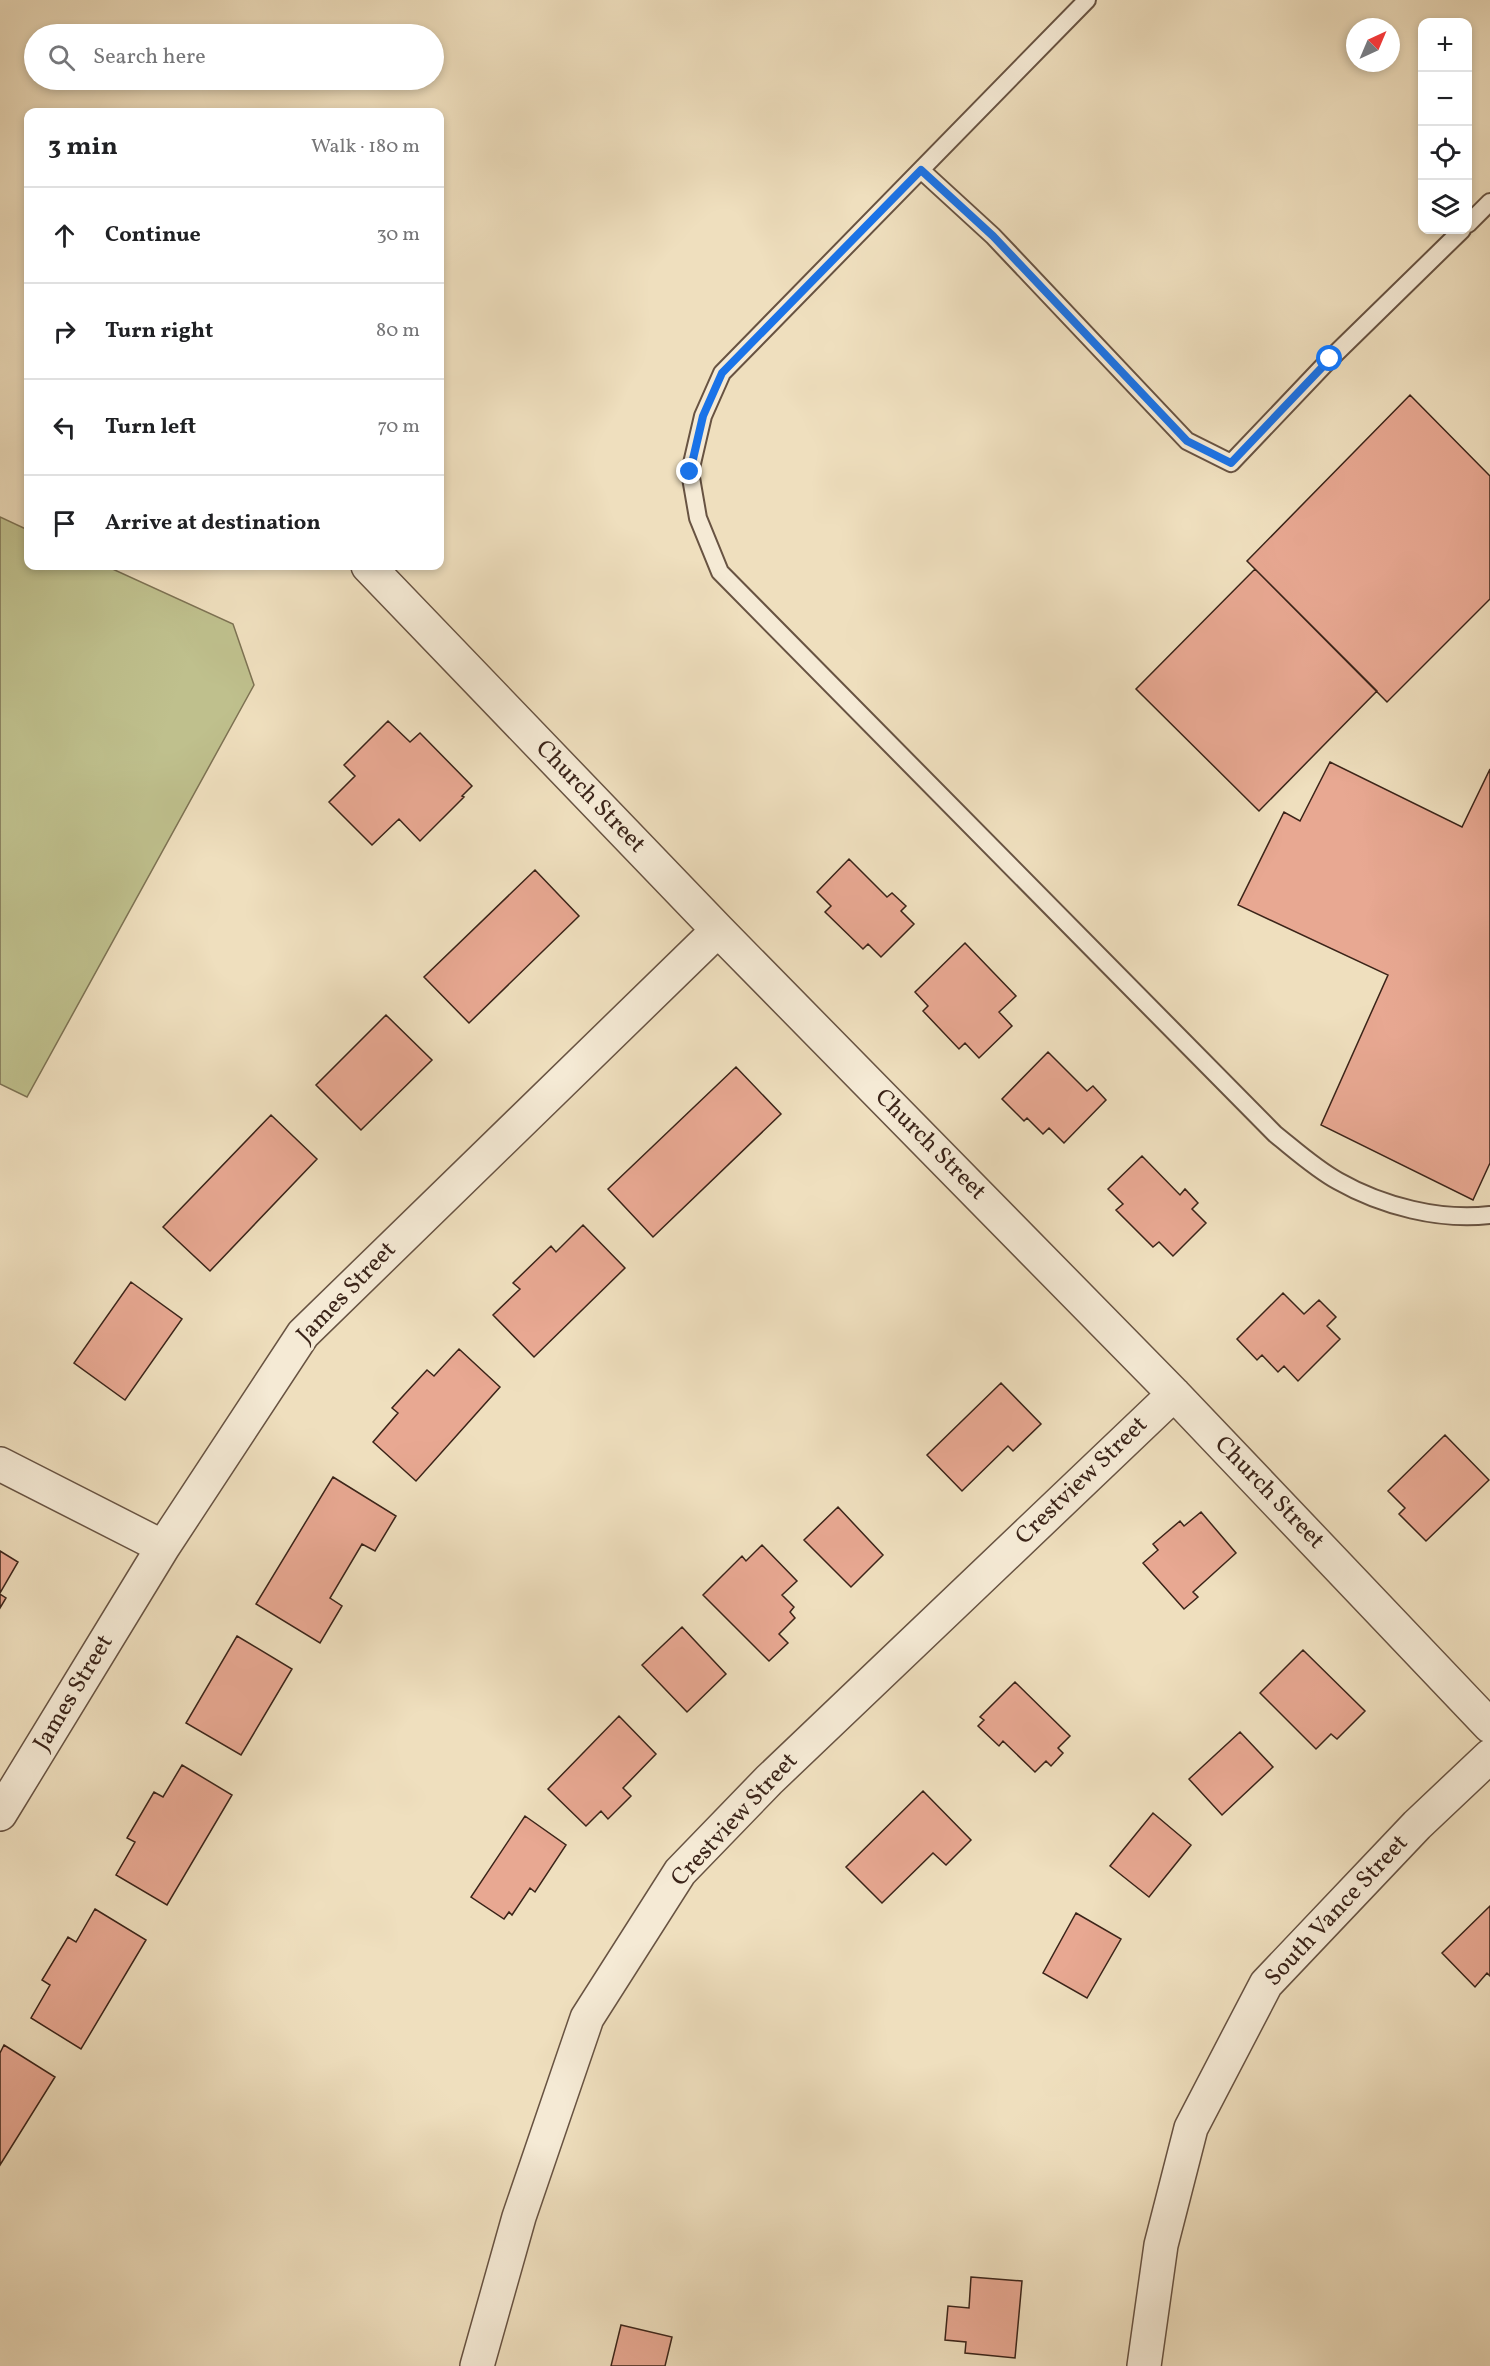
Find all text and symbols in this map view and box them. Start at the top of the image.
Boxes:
north arrow [1346,18,1400,72]
map controls [1418,18,1472,234]
button: + [1418,18,1472,72]
search box [24,24,444,90]
icon: search [45,41,78,74]
text: Search here [93,42,206,73]
button: − [1418,72,1472,126]
button: locate [1418,126,1472,180]
text: 3 min [48,129,118,165]
text: Walk · 180 m [311,133,420,161]
button: layers [1418,180,1472,234]
icon: ahead [48,219,81,252]
text: Continue [105,220,201,251]
text: 30 m [376,221,420,249]
icon: right [48,315,81,348]
text: Turn right [105,316,213,347]
text: 80 m [376,317,420,345]
route start [1316,345,1342,371]
icon: left [48,411,81,444]
text: Turn left [105,412,196,443]
text: 70 m [377,413,420,441]
route end [676,458,702,484]
icon: arrive [48,507,81,540]
text: Arrive at destination [105,508,321,539]
street label: Church Street [527,733,653,861]
street label: Church Street [866,1081,994,1209]
street label: James Street [289,1234,405,1352]
street label: Crestview Street [1008,1409,1156,1553]
street label: Church Street [1206,1429,1332,1557]
street label: James Street [26,1628,122,1758]
street label: Crestview Street [664,1745,806,1895]
street label: South Vance Street [1257,1827,1417,1995]

